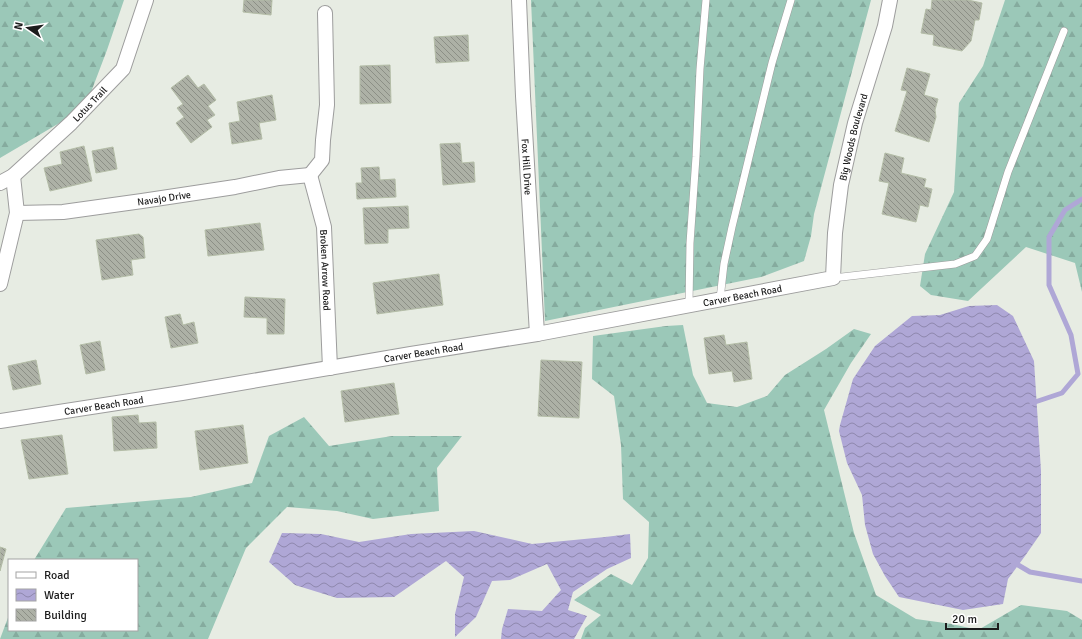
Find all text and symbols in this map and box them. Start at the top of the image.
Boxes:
north arrow [8,8,48,48]
text: N [12,21,26,31]
street label: Lotus Trail [70,84,110,125]
street label: Big Woods Boulevard [837,92,871,182]
street label: Fox Hill Drive [519,138,534,195]
street label: Navajo Drive [137,189,192,209]
street label: Broken Arrow Road [317,229,333,311]
street label: Carver Beach Road [702,283,783,309]
street label: Carver Beach Road [383,341,464,366]
street label: Carver Beach Road [63,394,145,418]
legend [8,559,138,631]
text: Road [44,568,70,583]
text: Water [44,588,75,603]
scale bar [946,605,998,631]
text: Building [44,608,87,623]
text: 20 m [952,612,977,627]

